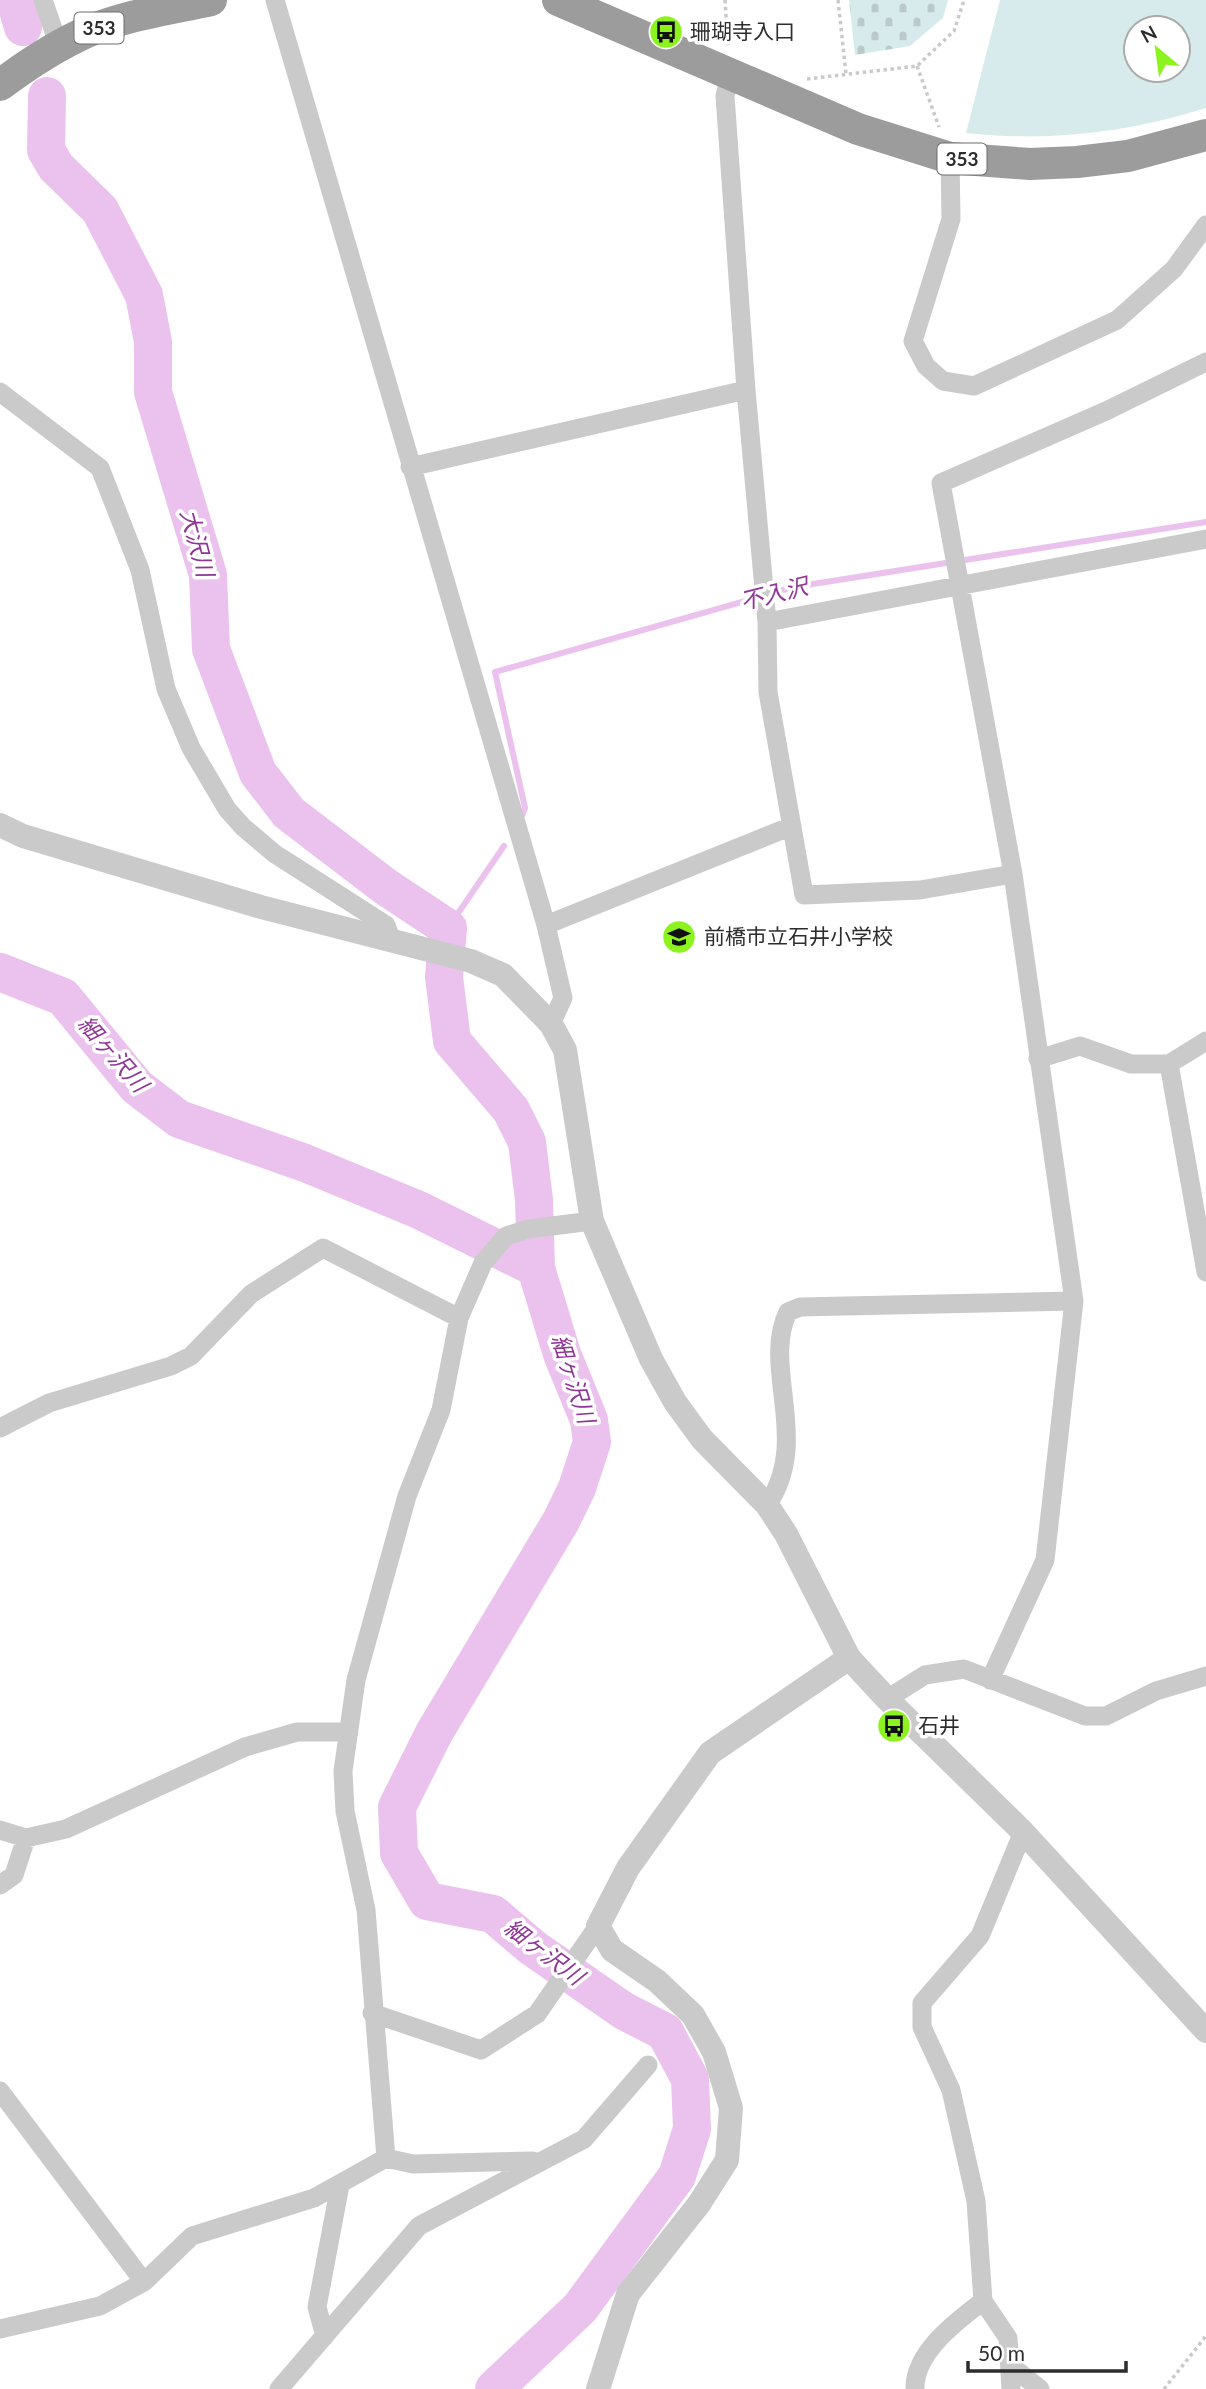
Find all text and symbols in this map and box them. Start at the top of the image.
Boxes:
road number: 353 [74,12,124,44]
bus stop icon: 珊瑚寺入口 [647,13,685,51]
north arrow [1122,14,1192,84]
place label: 珊瑚寺入口 [690,18,795,43]
text: N [1137,20,1160,47]
road number: 353 [937,144,986,174]
water label: 大沢川 [176,506,221,583]
water label: 不入沢 [737,570,814,615]
school or university icon: 前橋市立石井小学校 [660,918,698,956]
place label: 前橋市立石井小学校 [704,923,893,948]
water label: 細ヶ沢川 [73,1009,156,1100]
water label: 細ヶ沢川 [546,1331,602,1430]
bus stop icon: 石井 [875,1707,913,1745]
place label: 石井 [918,1712,960,1737]
water label: 細ヶ沢川 [499,1912,592,1992]
scale bar [968,2330,1126,2374]
text: 50 m [978,2340,1025,2365]

